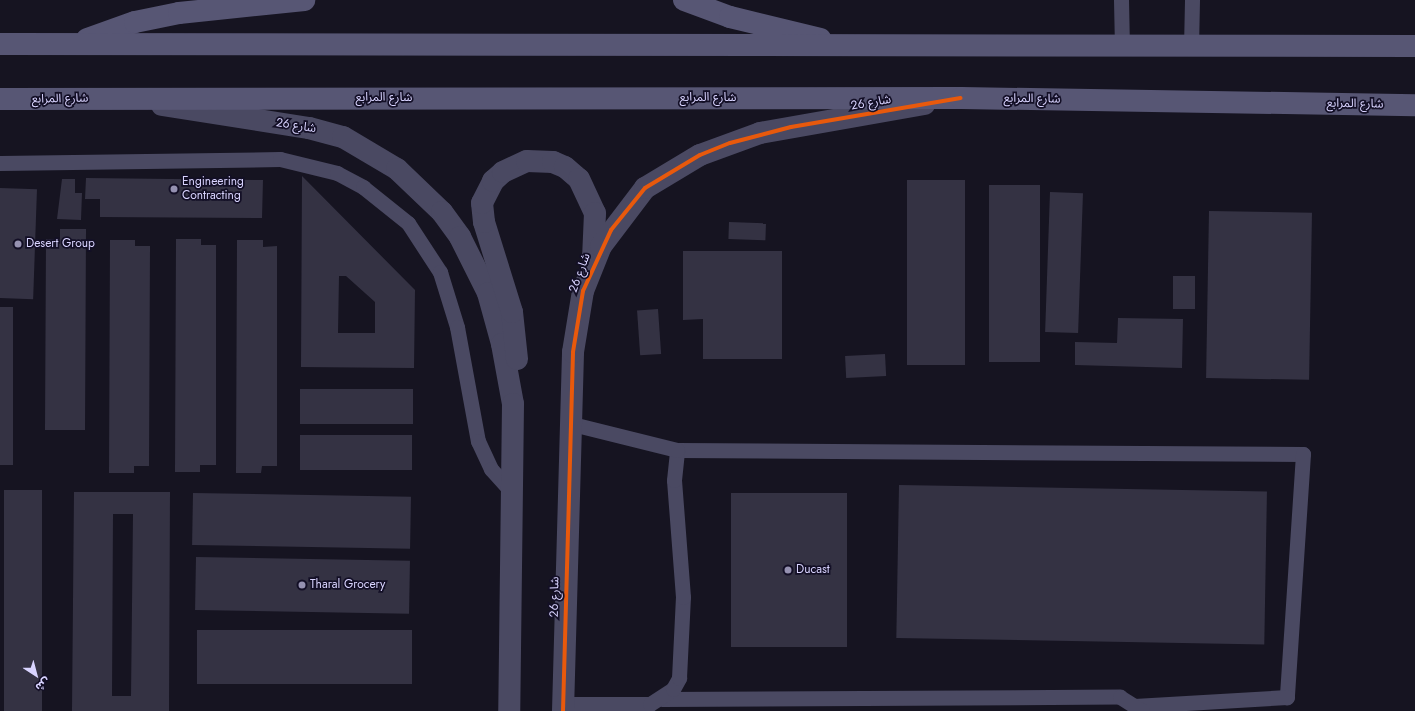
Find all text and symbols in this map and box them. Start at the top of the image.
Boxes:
street label: شارع المرابع [31,91,89,107]
street label: شارع المرابع [356,91,412,105]
street label: شارع المرابع [680,91,736,105]
street label: شارع المرابع [1003,91,1061,107]
street label: شارع 26 [850,92,892,114]
street label: شارع المرابع [1326,96,1384,112]
street label: شارع 26 [275,116,317,136]
place label: Engineering Contracting [182,175,244,203]
marker: Engineering Contracting [169,184,179,194]
place label: Desert Group [26,237,95,251]
marker: Desert Group [13,239,23,249]
street label: شارع 26 [566,251,594,295]
place label: Ducast [796,563,830,577]
marker: Ducast [783,565,793,575]
street label: شارع 26 [547,577,563,617]
place label: Tharal Grocery [310,578,385,592]
marker: Tharal Grocery [297,580,307,590]
north arrow [16,655,56,695]
text: ش [32,674,54,696]

